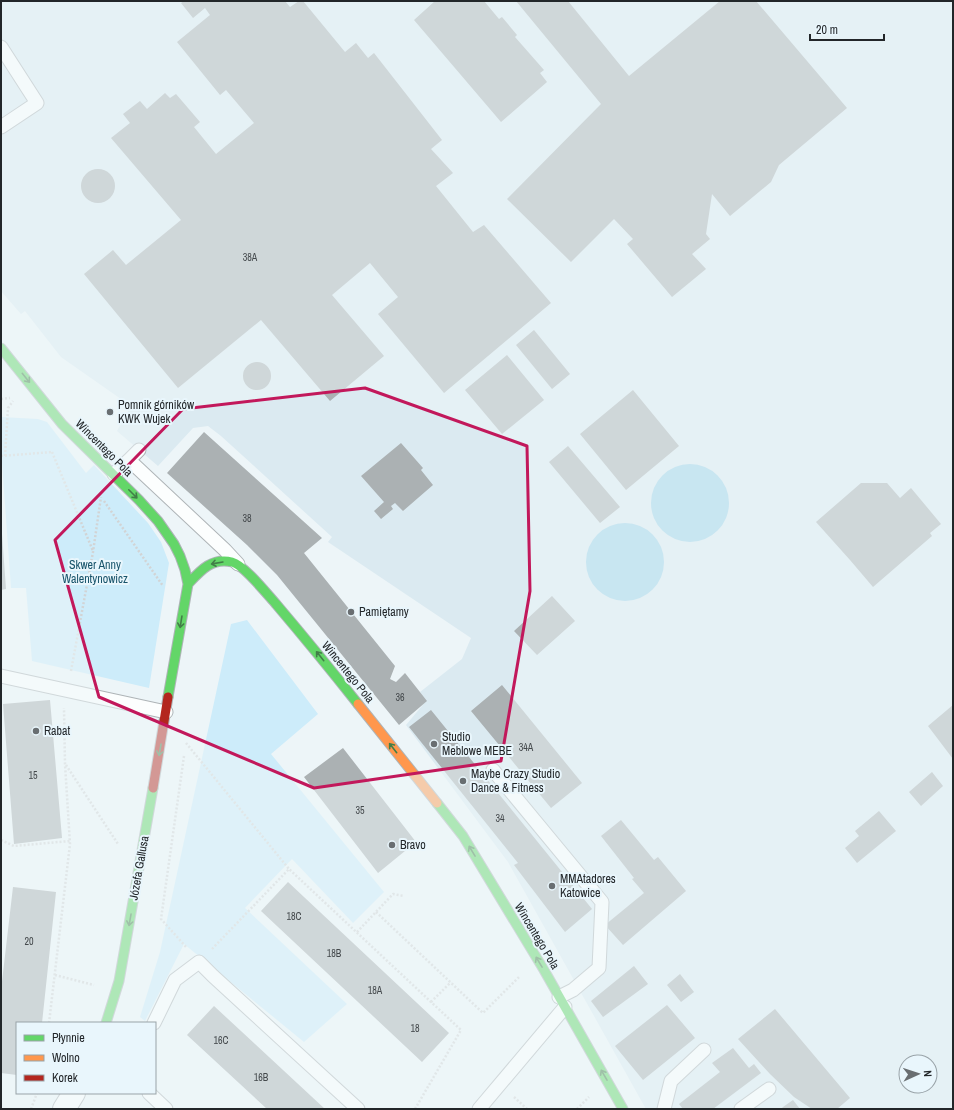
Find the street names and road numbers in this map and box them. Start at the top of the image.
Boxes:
street label: Wincentego Pola [72,416,137,481]
street label: Wincentego Pola [318,638,378,707]
street label: Józefa Gallusa [125,834,153,901]
street label: Wincentego Pola [511,900,563,973]

